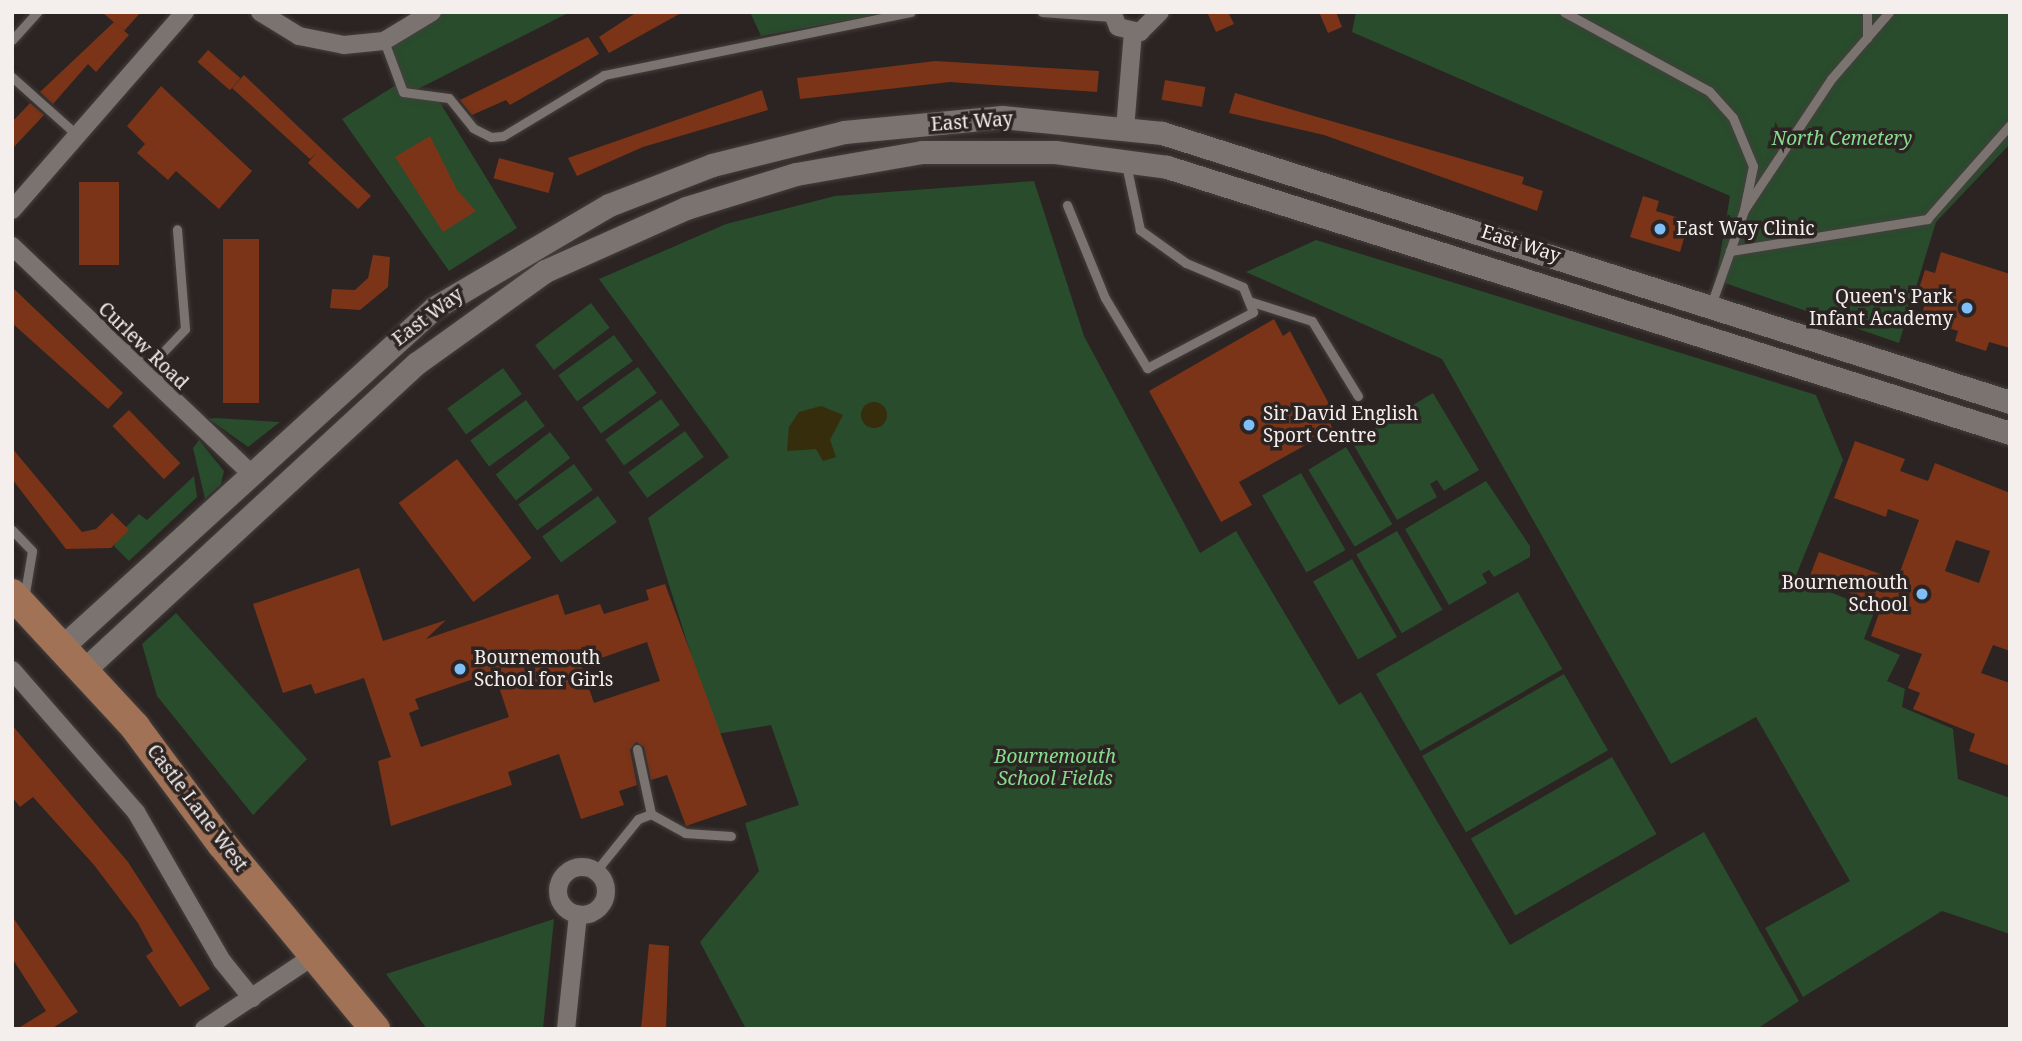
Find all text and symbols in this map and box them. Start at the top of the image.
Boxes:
street label: East Way [930,108,1014,136]
park label: North Cemetery [1772,128,1912,150]
place label: East Way Clinic [1676,218,1815,240]
marker: East Way Clinic [1650,219,1670,239]
street label: East Way [1478,220,1564,268]
street label: East Way [388,283,468,351]
place label: Queen's Park Infant Academy [1809,286,1953,330]
street label: Curlew Road [93,298,193,394]
marker: Queen's Park Infant Academy [1959,300,1975,316]
place label: Sir David English Sport Centre [1263,403,1418,447]
marker: Sir David English Sport Centre [1241,417,1257,433]
place label: Bournemouth School [1781,572,1908,616]
marker: Bournemouth School [1914,586,1930,602]
place label: Bournemouth School for Girls [474,647,613,691]
marker: Bournemouth School for Girls [452,661,468,677]
street label: Castle Lane West [142,740,252,876]
park label: Bournemouth School Fields [994,746,1116,790]

